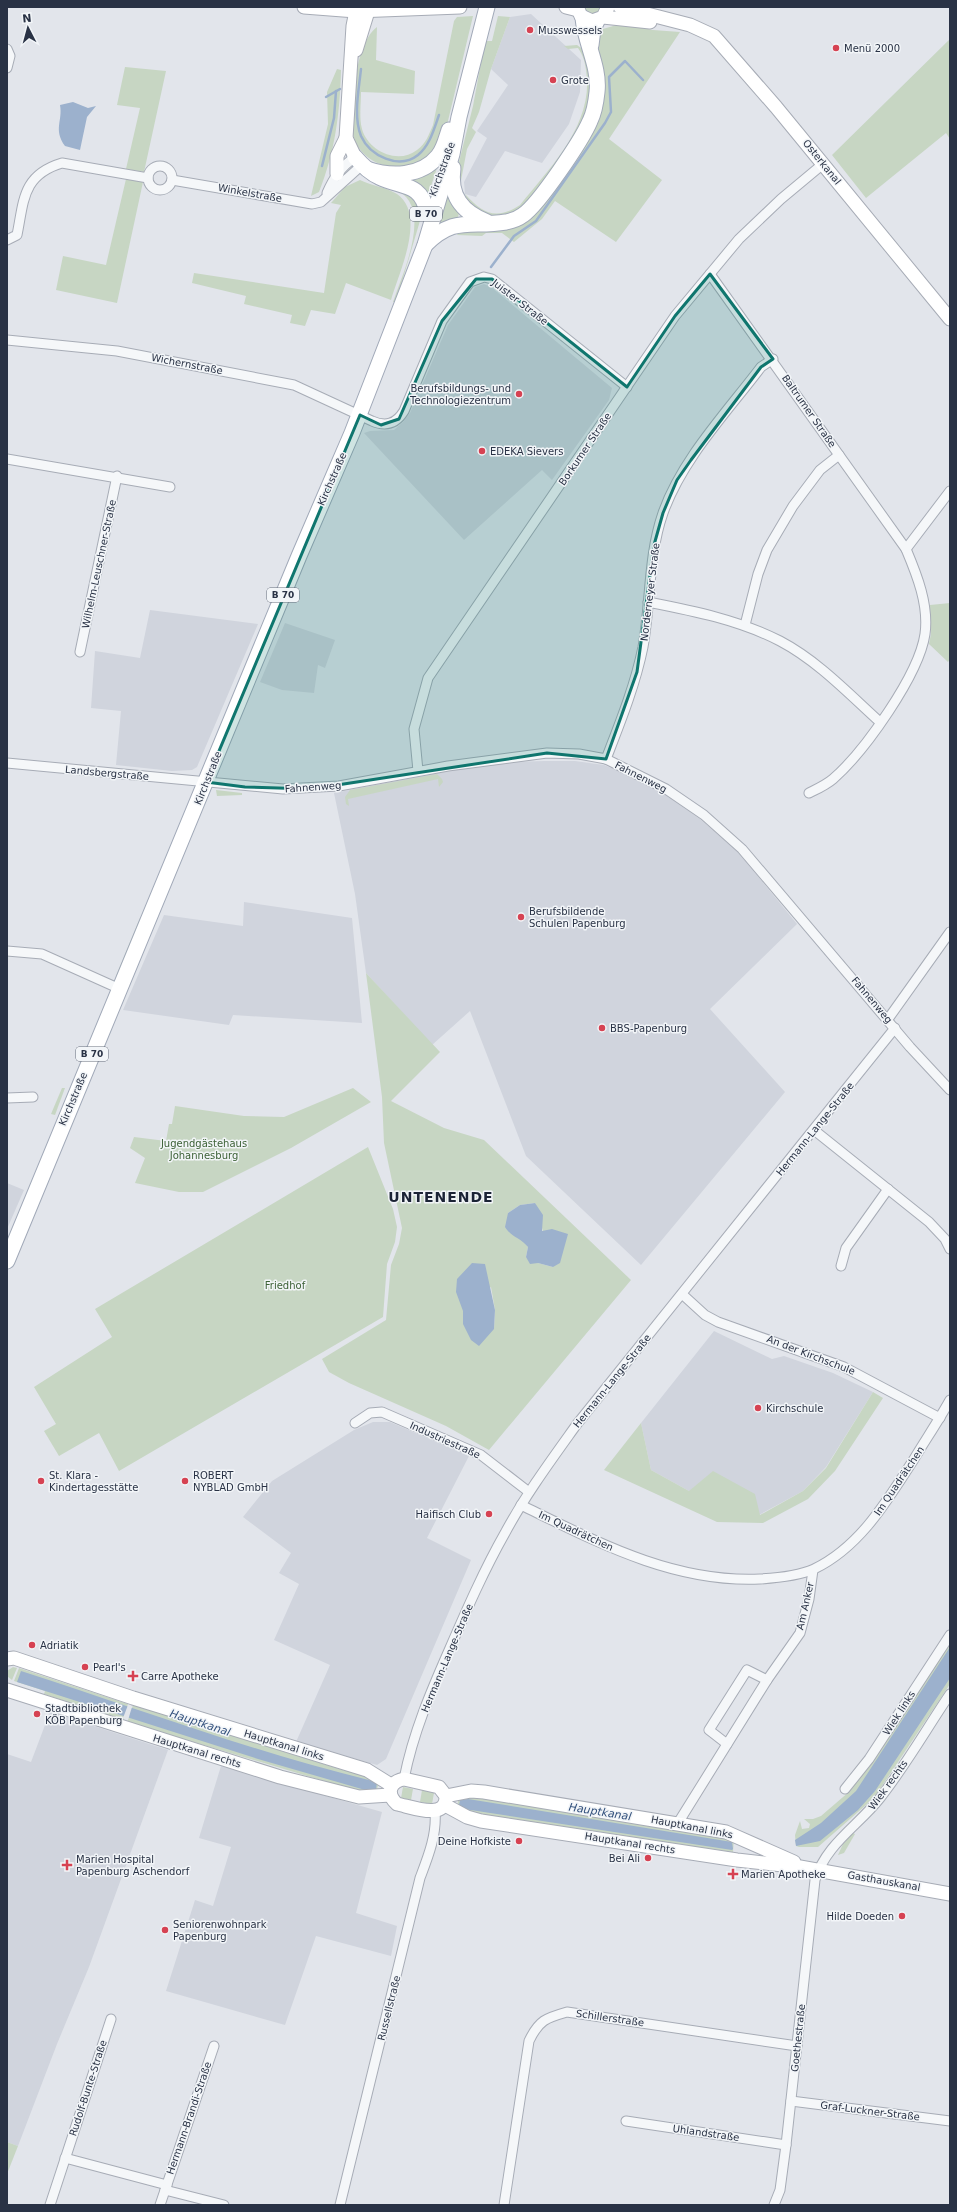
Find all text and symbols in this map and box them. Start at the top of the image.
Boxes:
north arrow [8,8,48,48]
text: N [22,12,32,25]
marker: Musswessels [525,25,535,35]
place label: Musswessels [538,25,602,36]
marker: Menü 2000 [831,43,841,53]
place label: Menü 2000 [844,43,900,54]
marker: Grote [548,75,558,85]
place label: Grote [561,75,589,86]
street label: Osterkanal [801,137,843,187]
street label: Kirchstraße [427,140,457,198]
street label: Winkelstraße [217,182,283,204]
road number: B 70 [410,207,442,221]
street label: Juister Straße [489,276,550,327]
street label: Wichernstraße [150,352,224,376]
street label: Baltrumer Straße [780,373,838,449]
place label: Berufsbildungs- und Technologiezentrum [409,383,511,406]
marker: Berufsbildungs- und Technologiezentrum [514,389,524,399]
street label: Borkumer Straße [557,411,613,487]
marker: EDEKA Sievers [477,446,487,456]
place label: EDEKA Sievers [490,446,563,457]
street label: Kirchstraße [315,451,349,507]
street label: Wilhelm-Leuschner-Straße [80,499,118,629]
street label: Norderneyer Straße [639,542,661,642]
road number: B 70 [267,588,299,602]
street label: Kirchstraße [192,750,224,806]
street label: Fahnenweg [613,759,669,795]
street label: Landsbergstraße [65,764,149,782]
street label: Fahnenweg [284,780,342,794]
place label: Berufsbildende Schulen Papenburg [529,906,625,929]
marker: Berufsbildende Schulen Papenburg [516,912,526,922]
street label: Fahnenweg [850,975,894,1025]
marker: BBS-Papenburg [597,1023,607,1033]
place label: BBS-Papenburg [610,1023,687,1034]
road number: B 70 [76,1047,108,1061]
street label: Kirchstraße [57,1071,89,1127]
street label: Hermann-Lange-Straße [774,1080,856,1178]
park label: Jugendgästehaus Johannesburg [160,1138,247,1161]
district label: UNTENENDE [388,1189,494,1205]
park label: Friedhof [265,1280,306,1291]
street label: Hermann-Lange-Straße [571,1332,653,1430]
street label: An der Kirchschule [765,1333,857,1377]
marker: Kirchschule [753,1403,763,1413]
place label: Kirchschule [766,1403,823,1414]
street label: Industriestraße [408,1420,482,1460]
street label: Im Quadrätchen [872,1444,926,1518]
place label: St. Klara - Kindertagesstätte [49,1470,138,1493]
place label: ROBERT NYBLAD GmbH [193,1470,268,1493]
marker: St. Klara - Kindertagesstätte [36,1476,46,1486]
marker: ROBERT NYBLAD GmbH [180,1476,190,1486]
place label: Haifisch Club [416,1509,481,1520]
marker: Haifisch Club [484,1509,494,1519]
street label: Im Quadrätchen [537,1509,615,1553]
street label: Am Anker [794,1580,816,1631]
street label: Hermann-Lange-Straße [419,1602,475,1714]
marker: Adriatik [27,1640,37,1650]
place label: Adriatik [40,1640,79,1651]
marker: Pearl's [80,1662,90,1672]
place label: Pearl's [93,1662,126,1673]
marker: Carre Apotheke [128,1671,138,1681]
place label: Carre Apotheke [141,1671,219,1682]
street label: Wiek links [881,1689,917,1737]
place label: Stadtbibliothek KÖB Papenburg [45,1703,122,1726]
water label: Hauptkanal [168,1707,232,1739]
marker: Stadtbibliothek KÖB Papenburg [32,1709,42,1719]
street label: Hauptkanal links [243,1728,325,1762]
street label: Hauptkanal rechts [152,1732,242,1770]
street label: Wiek rechts [866,1758,910,1812]
water label: Hauptkanal [568,1801,632,1823]
street label: Hauptkanal links [650,1814,734,1840]
street label: Hauptkanal rechts [584,1830,676,1856]
place label: Deine Hofkiste [438,1836,511,1847]
marker: Deine Hofkiste [514,1836,524,1846]
place label: Bei Ali [609,1853,640,1864]
marker: Bei Ali [643,1853,653,1863]
place label: Marien Hospital Papenburg Aschendorf [76,1854,190,1877]
marker: Marien Hospital Papenburg Aschendorf [61,1859,73,1871]
marker: Marien Apotheke [728,1869,738,1879]
place label: Marien Apotheke [741,1869,826,1880]
street label: Gasthauskanal [847,1869,921,1893]
place label: Hilde Doeden [826,1911,894,1922]
marker: Hilde Doeden [897,1911,907,1921]
place label: Seniorenwohnpark Papenburg [173,1919,267,1942]
marker: Seniorenwohnpark Papenburg [160,1925,170,1935]
street label: Russellstraße [376,1974,402,2042]
street label: Goethestraße [789,2003,807,2073]
street label: Schillerstraße [575,2008,645,2028]
street label: Rudolf-Bunte-Straße [67,2039,109,2137]
street label: Hermann-Brandi-Straße [165,2060,213,2176]
street label: Graf-Luckner-Straße [820,2099,920,2123]
street label: Uhlandstraße [672,2123,740,2143]

